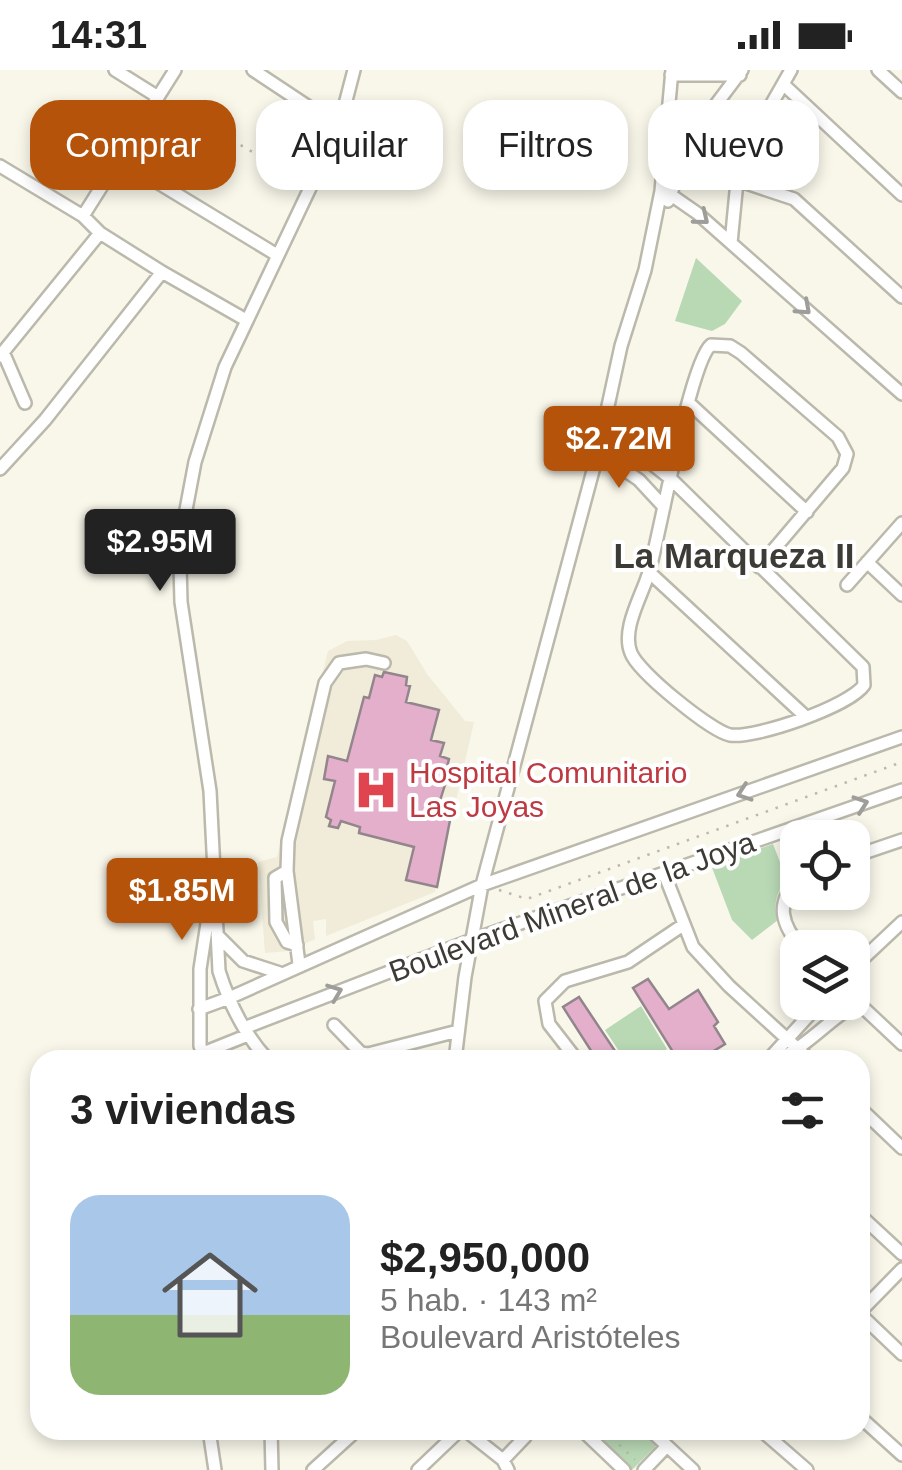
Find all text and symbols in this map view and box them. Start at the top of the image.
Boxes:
text: 14:31 [50,14,147,56]
chip: Comprar [30,100,236,190]
chip: Alquilar [256,100,443,190]
chip: Filtros [463,100,628,190]
chip: Nuevo [648,100,819,190]
one-way arrow [691,206,709,224]
one-way arrow [792,297,811,315]
pin: $2.72M [538,406,700,491]
text: $2.72M [566,420,672,456]
pin: $2.95M [79,509,241,594]
text: $2.95M [107,523,213,559]
district label: La Marqueza II [613,536,855,575]
place label: Hospital Comunitario Las Joyas [409,756,687,823]
hospital icon: Hospital Comunitario Las Joyas [352,766,400,814]
one-way arrow [737,782,754,802]
one-way arrow [852,795,869,816]
map controls [780,820,870,1020]
button: locate [780,820,870,910]
street label: Boulevard Mineral de la Joya [384,825,760,988]
pin: $1.85M [101,858,263,943]
text: $1.85M [129,872,235,908]
button: layers [780,930,870,1020]
one-way arrow [326,984,343,1004]
icon: filters [775,1083,830,1138]
text: 3 viviendas [70,1086,296,1133]
text: $2,950,000 [380,1234,590,1281]
icon: home [150,1235,270,1355]
text: 5 hab. · 143 m² [380,1282,597,1318]
text: Boulevard Aristóteles [380,1319,681,1355]

